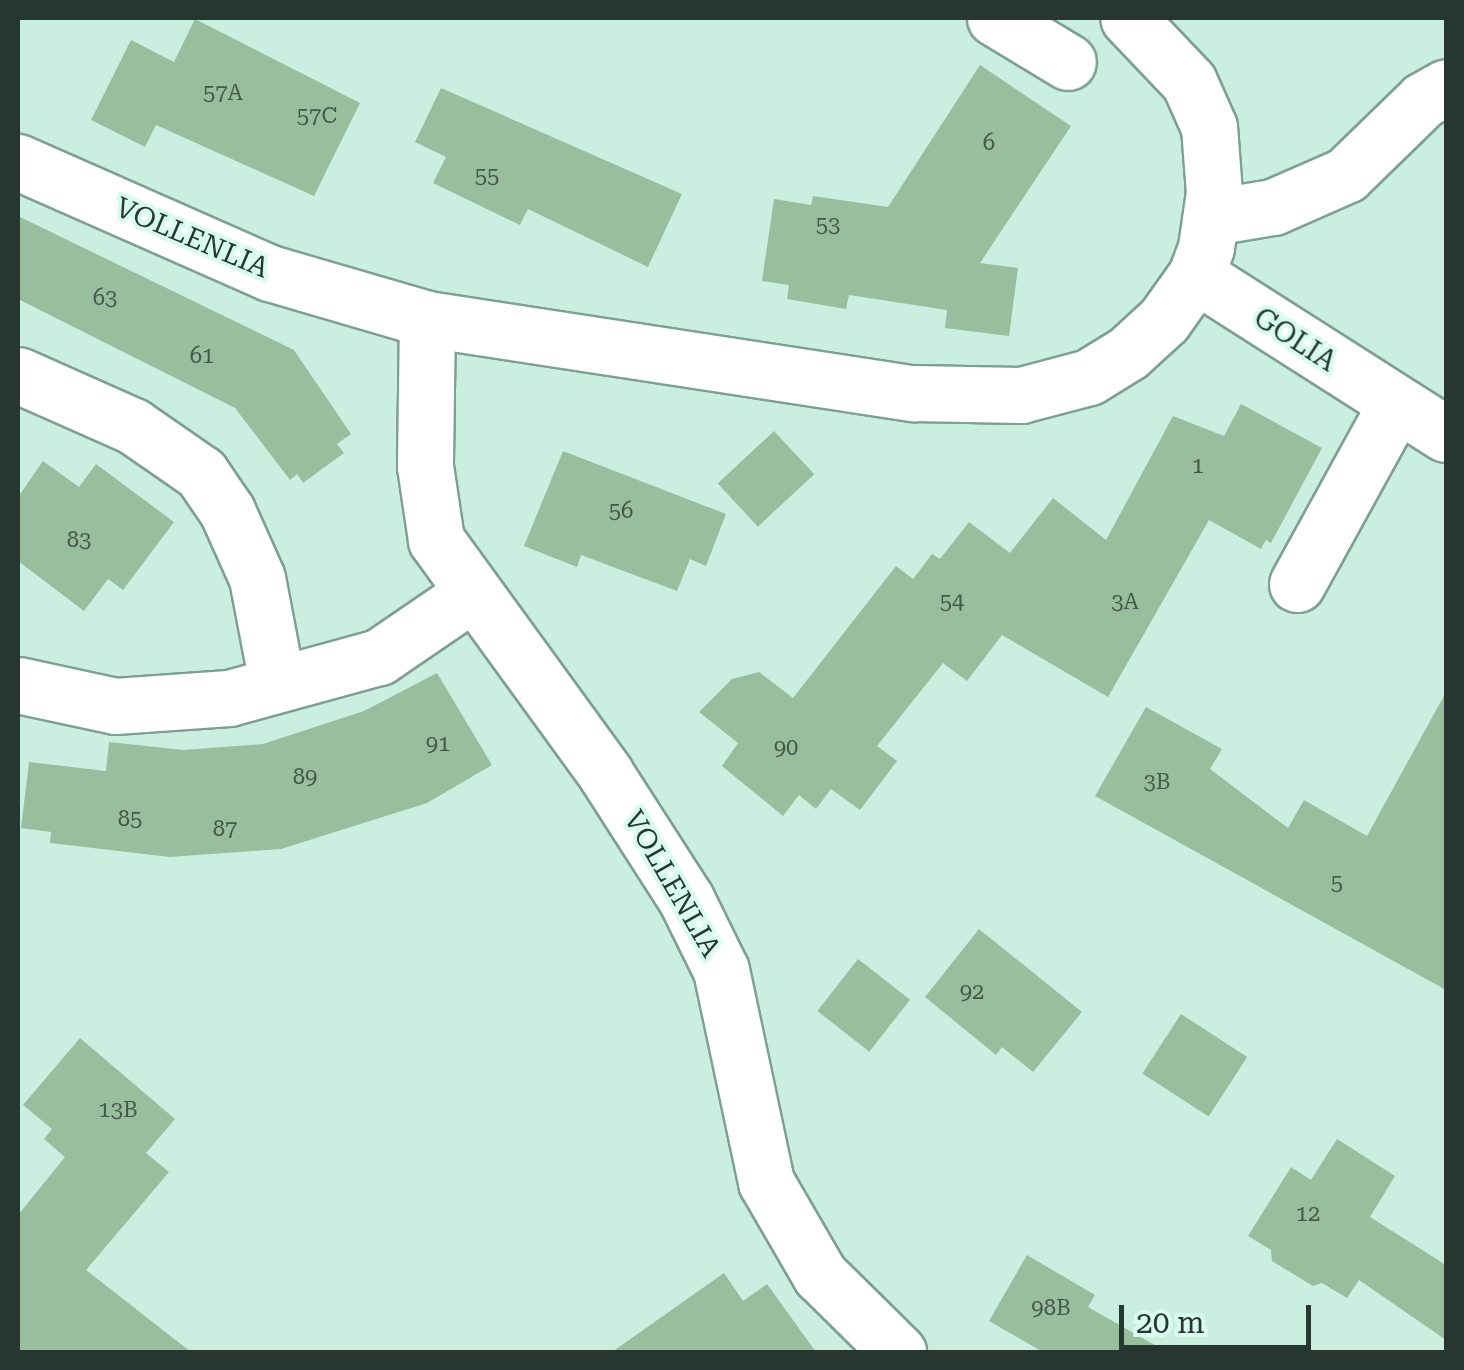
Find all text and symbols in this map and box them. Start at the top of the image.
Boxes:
house number: 57A [203,80,243,106]
house number: 57C [297,103,337,129]
house number: 6 [983,130,995,156]
house number: 55 [475,163,499,189]
street label: VOLLENLIA [110,191,274,285]
house number: 53 [816,212,840,238]
house number: 63 [93,285,117,311]
street label: GOLIA [1248,301,1342,379]
house number: 61 [190,343,214,369]
house number: 1 [1192,453,1204,479]
house number: 56 [609,498,633,524]
house number: 83 [67,527,91,553]
house number: 54 [940,589,964,615]
house number: 3A [1111,589,1139,615]
house number: 91 [426,731,450,757]
house number: 90 [774,735,798,761]
house number: 89 [293,764,317,790]
house number: 3B [1143,769,1171,795]
street label: VOLLENLIA [617,805,727,963]
house number: 85 [118,806,142,832]
house number: 87 [213,816,237,842]
house number: 5 [1331,870,1343,896]
house number: 92 [960,979,984,1005]
house number: 13B [98,1097,138,1123]
house number: 12 [1296,1201,1320,1227]
scale bar [1124,1285,1316,1347]
house number: 98B [1031,1295,1071,1321]
text: 20 m [1136,1305,1205,1340]

